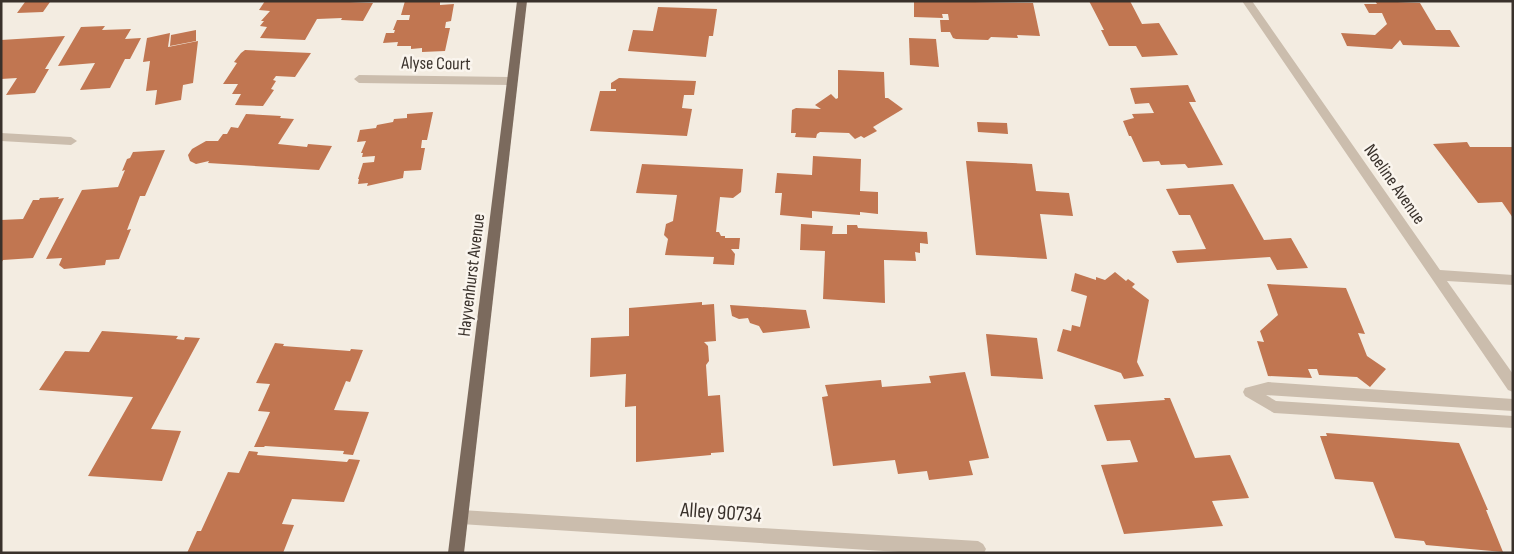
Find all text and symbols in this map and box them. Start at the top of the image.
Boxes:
street label: Alyse Court [400,52,471,75]
street label: Noeline Avenue [1359,140,1430,228]
street label: Hayvenhurst Avenue [454,212,489,338]
street label: Alley 90734 [678,497,763,528]

